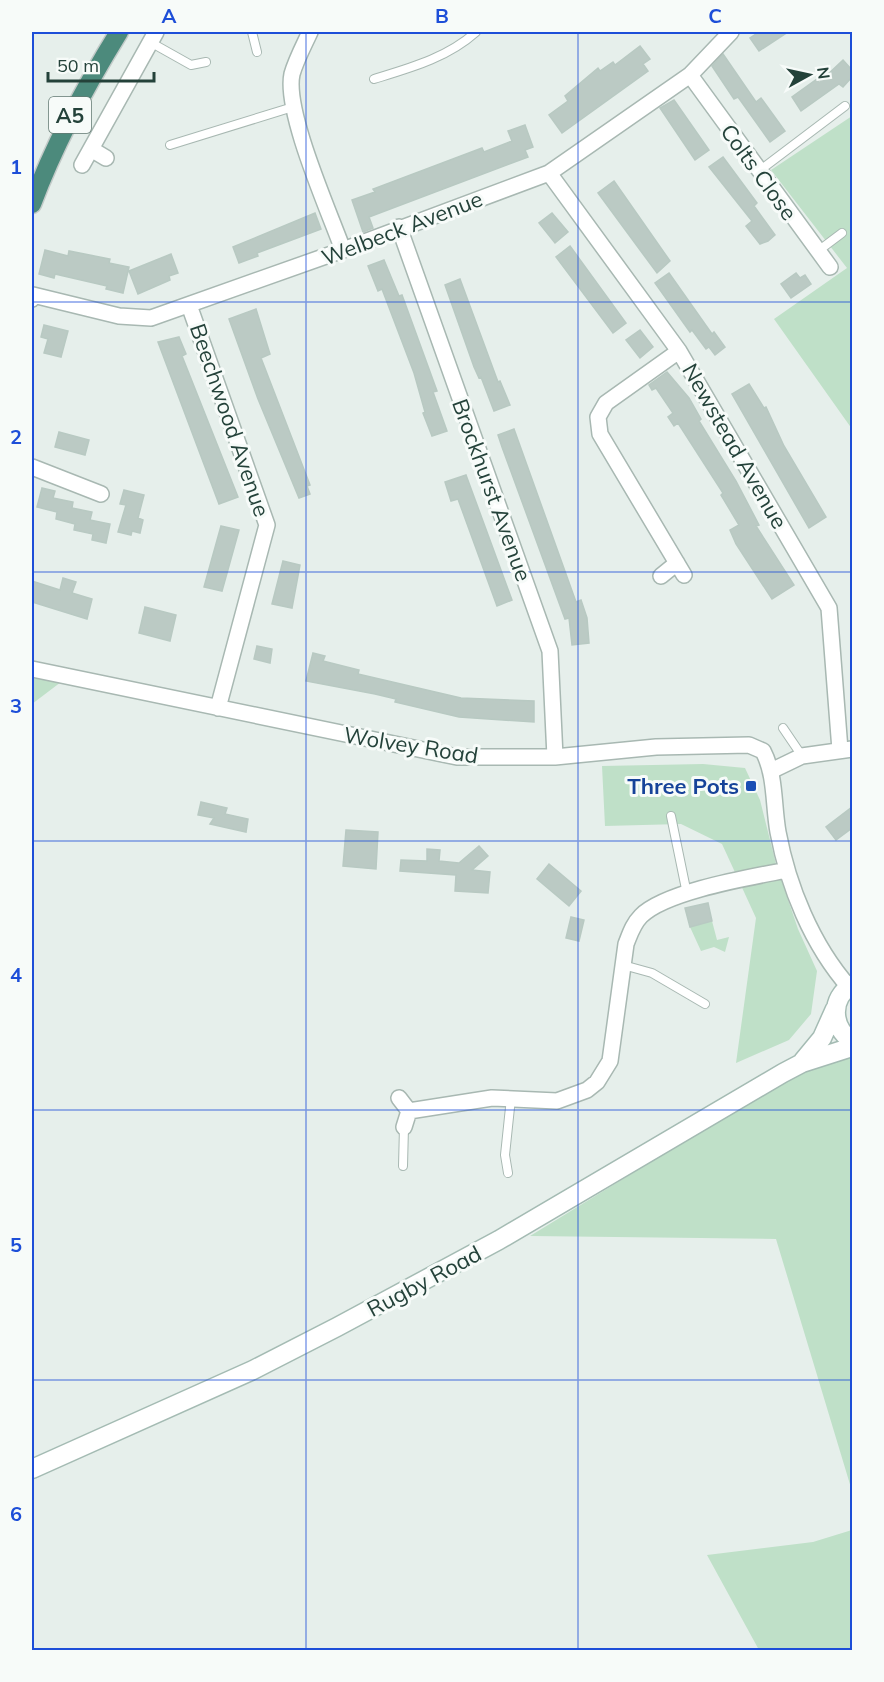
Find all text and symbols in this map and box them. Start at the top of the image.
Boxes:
text: A [162,3,177,28]
text: B [435,3,449,28]
text: C [708,3,722,28]
scale bar [48,45,154,83]
north arrow [779,45,839,105]
text: 50 m [57,54,99,77]
text: N [813,66,835,80]
road number: A5 [49,97,91,133]
street label: Colts Close [715,118,803,226]
text: 1 [10,154,22,179]
street label: Welbeck Avenue [318,184,486,272]
street label: Beechwood Avenue [184,320,276,520]
street label: Newstead Avenue [676,358,794,534]
street label: Brockhurst Avenue [446,395,538,585]
text: 2 [10,424,22,449]
text: 3 [10,693,22,718]
street label: Wolvey Road [342,721,480,769]
place label: Three Pots [627,772,739,800]
marker: Three Pots [744,779,758,793]
text: 4 [10,962,22,987]
text: 5 [10,1232,22,1257]
street label: Rugby Road [362,1239,486,1323]
text: 6 [10,1501,22,1526]

